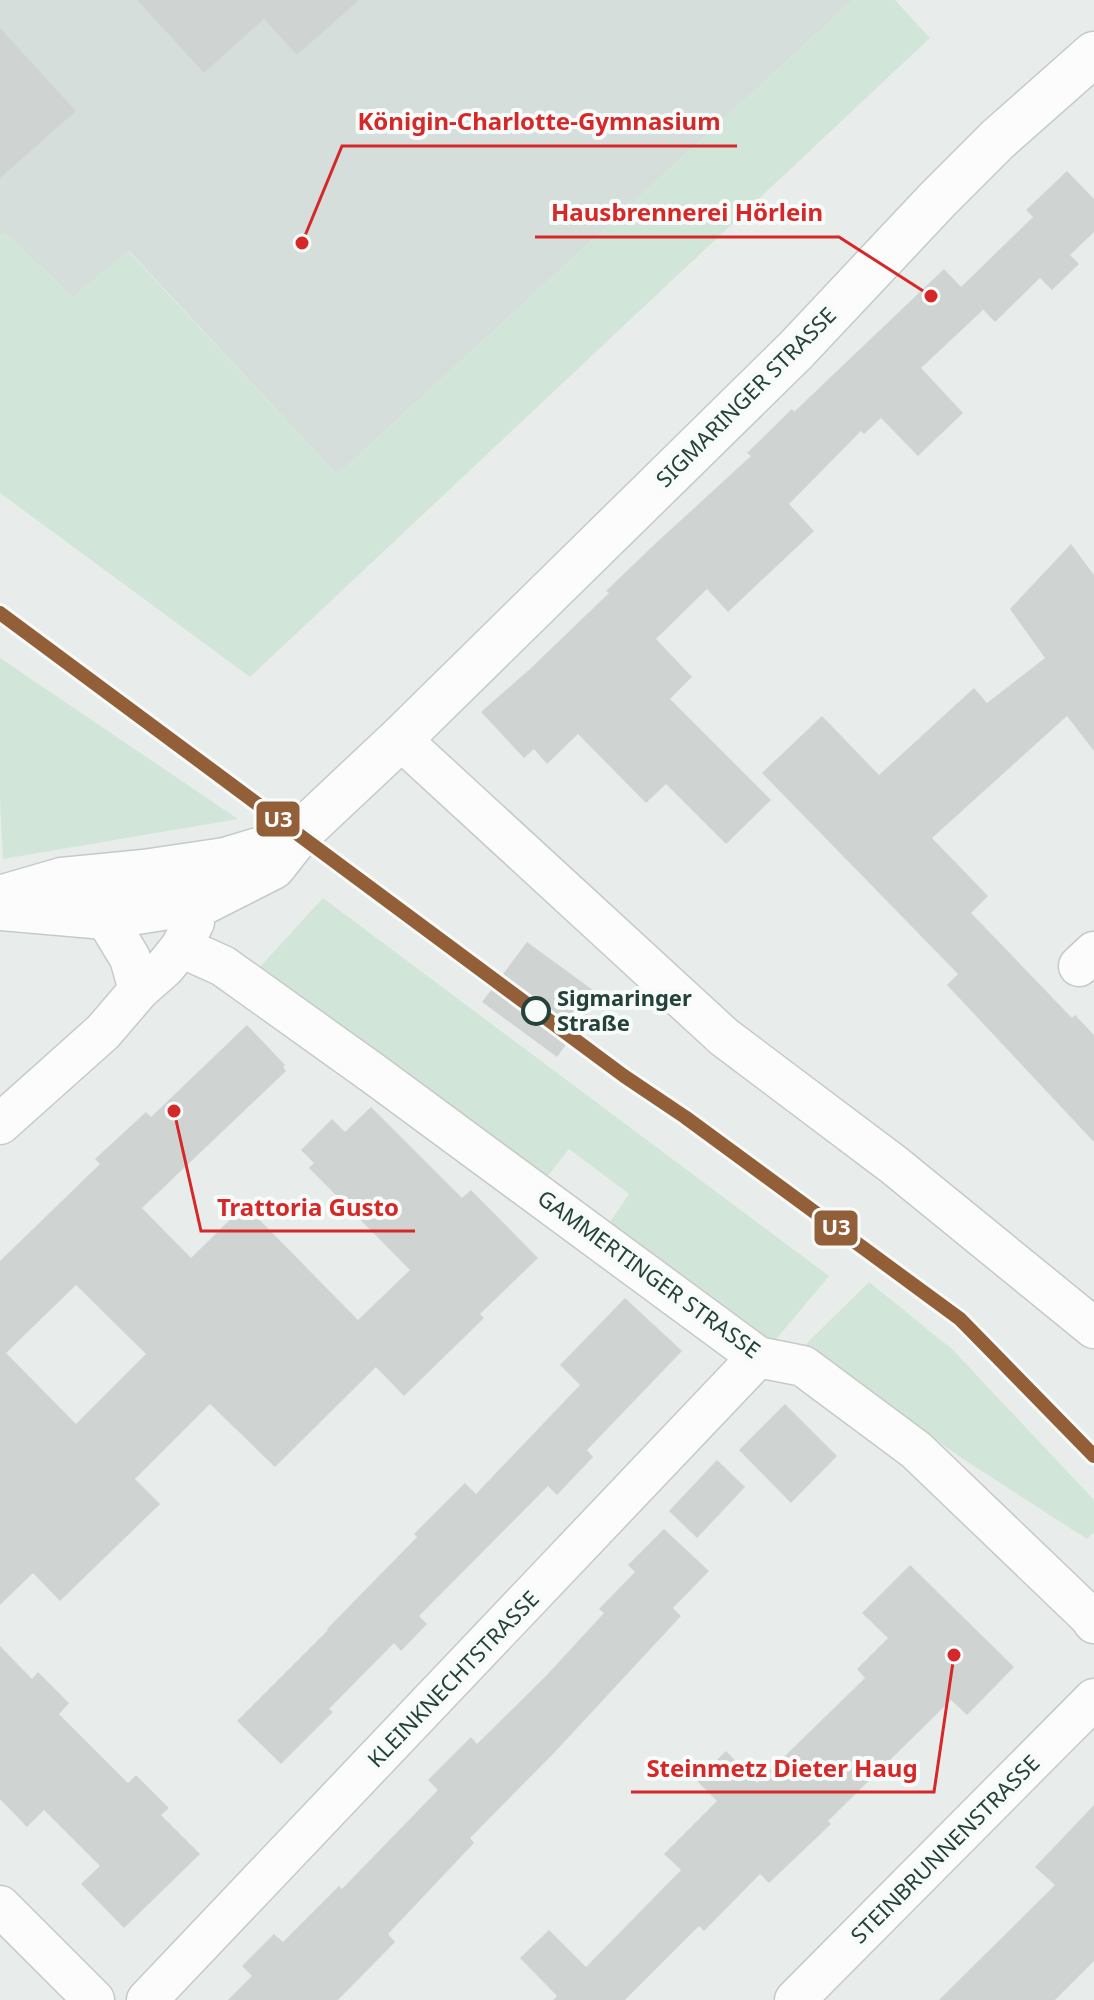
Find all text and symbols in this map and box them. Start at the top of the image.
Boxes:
callout: Königin-Charlotte-Gymnasium [342,98,737,146]
text: Königin-Charlotte-Gymnasium [357,104,721,137]
callout: Hausbrennerei Hörlein [535,189,839,237]
text: Hausbrennerei Hörlein [551,195,823,228]
street label: SIGMARINGER STRASSE [649,300,842,493]
line badge: U3 [255,800,301,838]
text: U3 [263,803,293,833]
place label: Sigmaringer Straße [557,982,692,1037]
marker: Sigmaringer Straße [522,997,550,1025]
street label: GAMMERTINGER STRASSE [532,1182,767,1364]
callout: Trattoria Gusto [201,1183,415,1231]
text: Trattoria Gusto [217,1190,399,1223]
line badge: U3 [813,1209,859,1247]
text: U3 [821,1211,851,1241]
street label: KLEINKNECHTSTRASSE [360,1583,545,1773]
callout: Steinmetz Dieter Haug [631,1744,934,1792]
street label: STEINBRUNNENSTRASSE [843,1747,1045,1949]
text: Steinmetz Dieter Haug [646,1751,918,1784]

